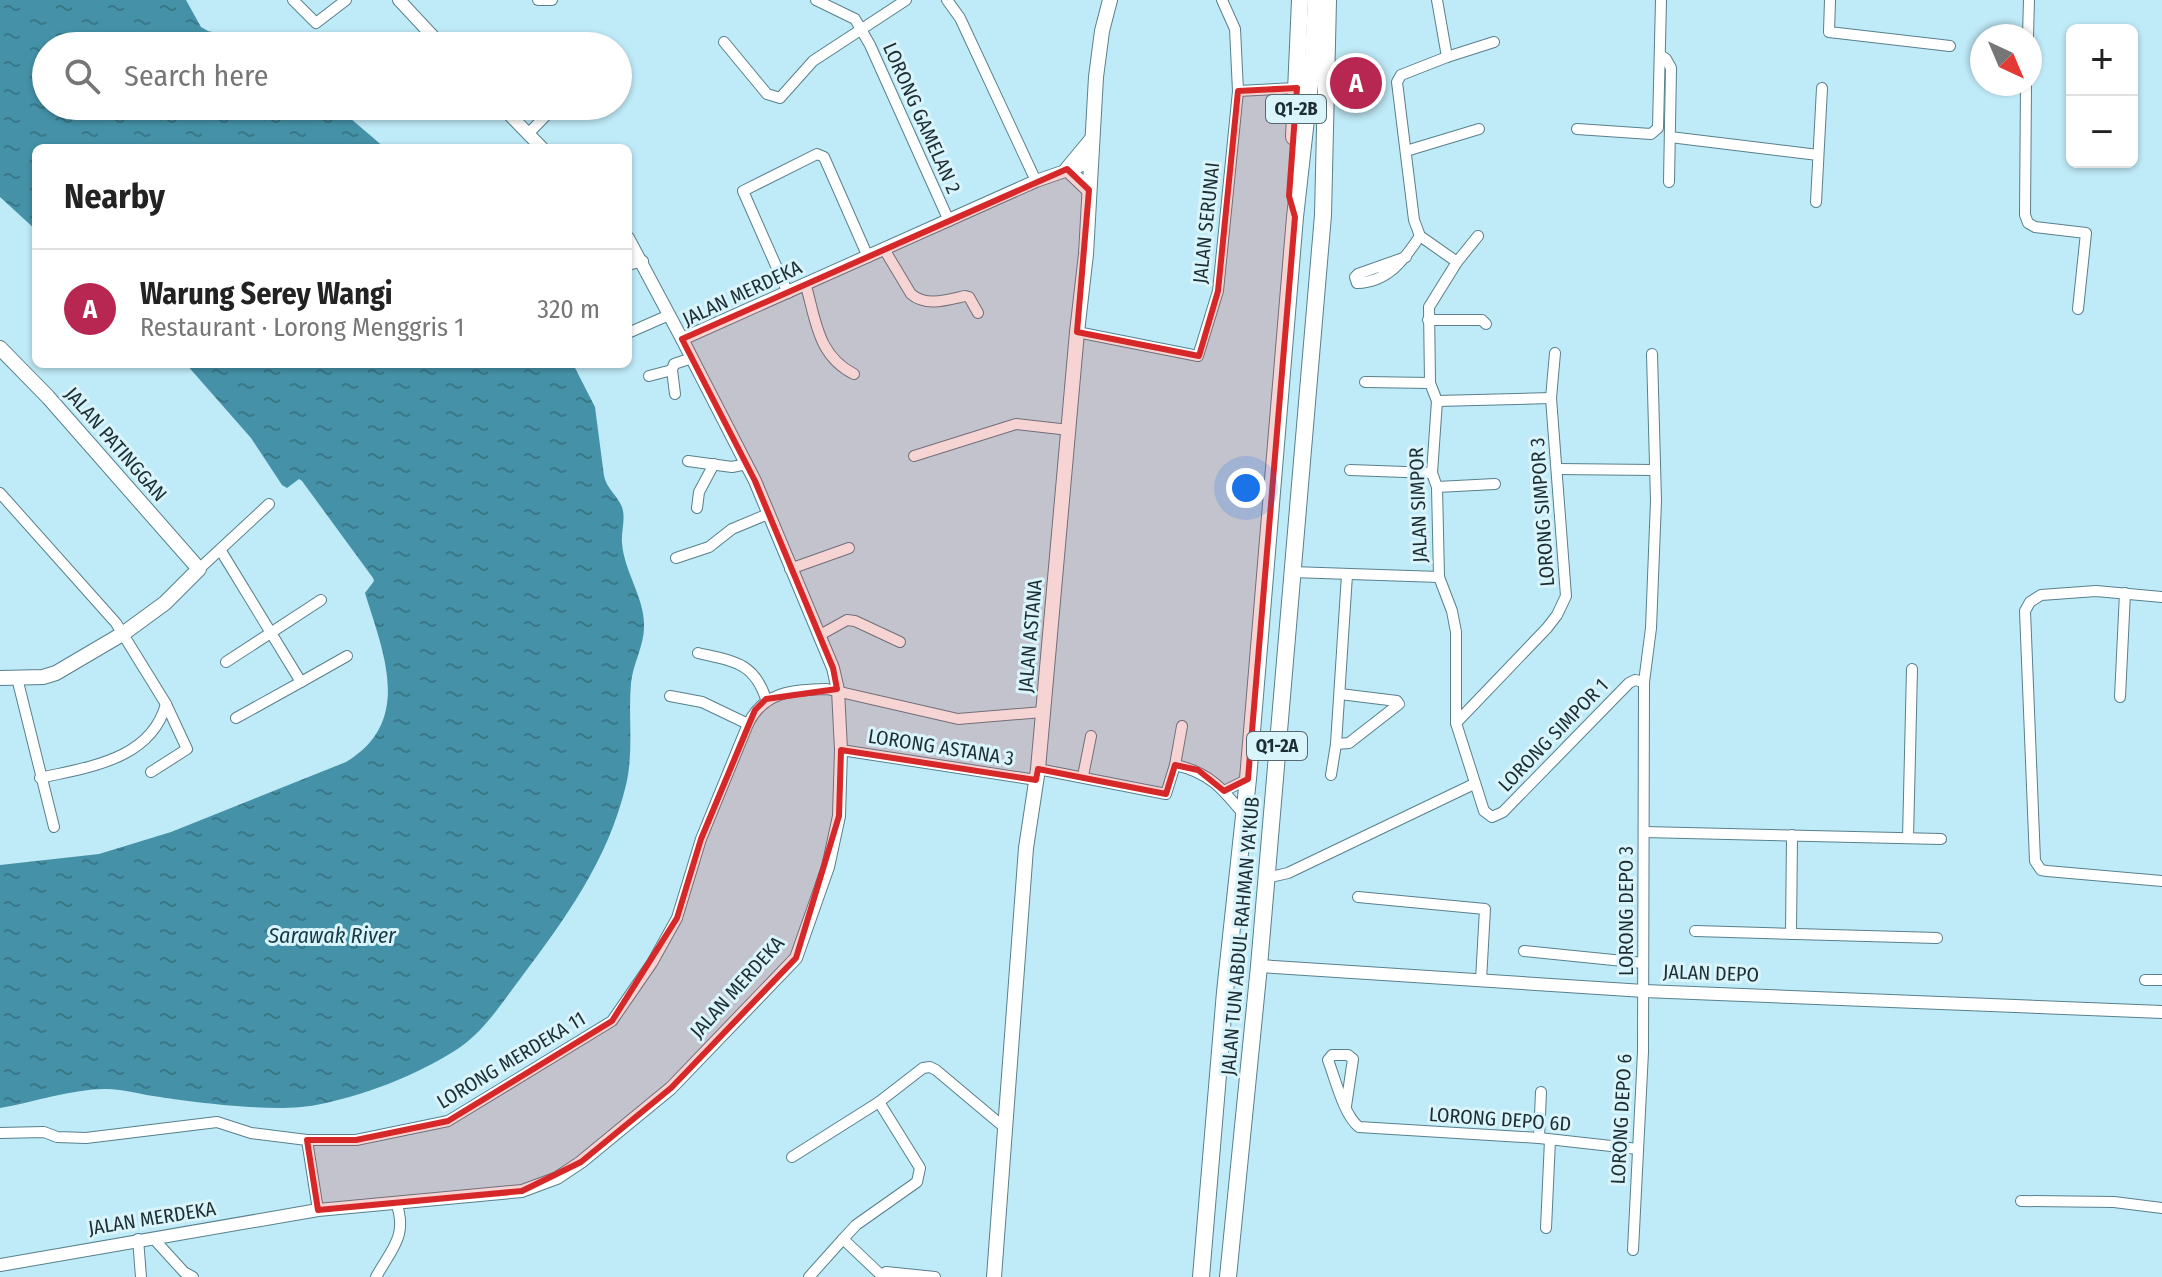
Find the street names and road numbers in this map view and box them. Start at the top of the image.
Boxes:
street label: LORONG GAMELAN 2 [878,39,966,197]
road number: Q1-2B [1266,95,1326,123]
street label: JALAN SERUNAI [1188,161,1224,285]
street label: JALAN MERDEKA [679,255,806,331]
street label: JALAN PATINGGAN [60,382,172,506]
street label: LORONG SIMPOR 3 [1525,437,1559,587]
street label: JALAN SIMPOR [1404,447,1432,563]
street label: JALAN ASTANA [1013,578,1047,694]
street label: LORONG SIMPOR 1 [1493,673,1613,797]
street label: LORONG ASTANA 3 [866,724,1016,770]
road number: Q1-2A [1247,732,1307,760]
street label: JALAN TUN ABDUL RAHMAN YA'KUB [1216,796,1264,1076]
street label: LORONG DEPO 3 [1614,846,1638,976]
street label: JALAN MERDEKA [685,931,789,1043]
street label: JALAN DEPO [1662,959,1760,987]
street label: LORONG MERDEKA 11 [433,1006,589,1114]
street label: LORONG DEPO 6 [1606,1053,1636,1185]
street label: LORONG DEPO 6D [1428,1102,1572,1136]
street label: JALAN MERDEKA [87,1196,218,1240]

